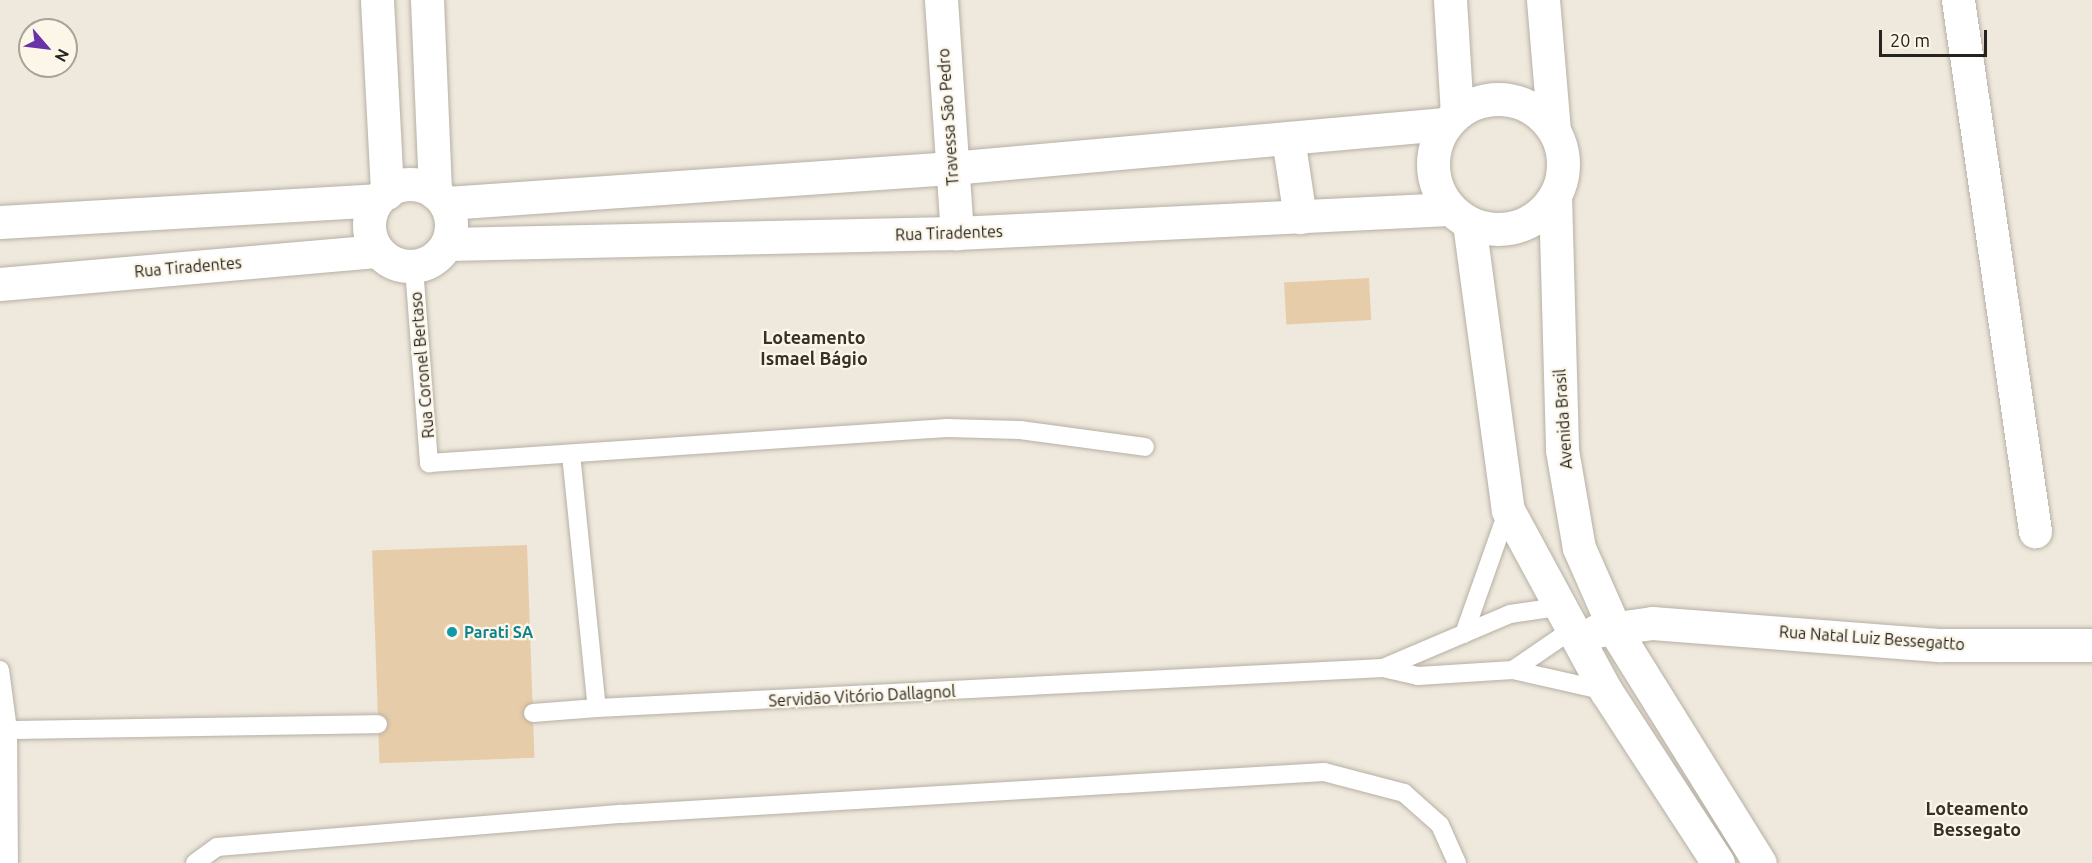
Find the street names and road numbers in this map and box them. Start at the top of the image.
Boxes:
street label: Travessa São Pedro [934,48,962,186]
street label: Rua Tiradentes [895,222,1003,244]
street label: Rua Tiradentes [133,253,243,281]
street label: Rua Coronel Bertaso [406,291,438,439]
street label: Avenida Brasil [1550,368,1576,470]
street label: Rua Natal Luiz Bessegatto [1778,622,1966,654]
street label: Servidão Vitório Dallagnol [768,682,956,710]

